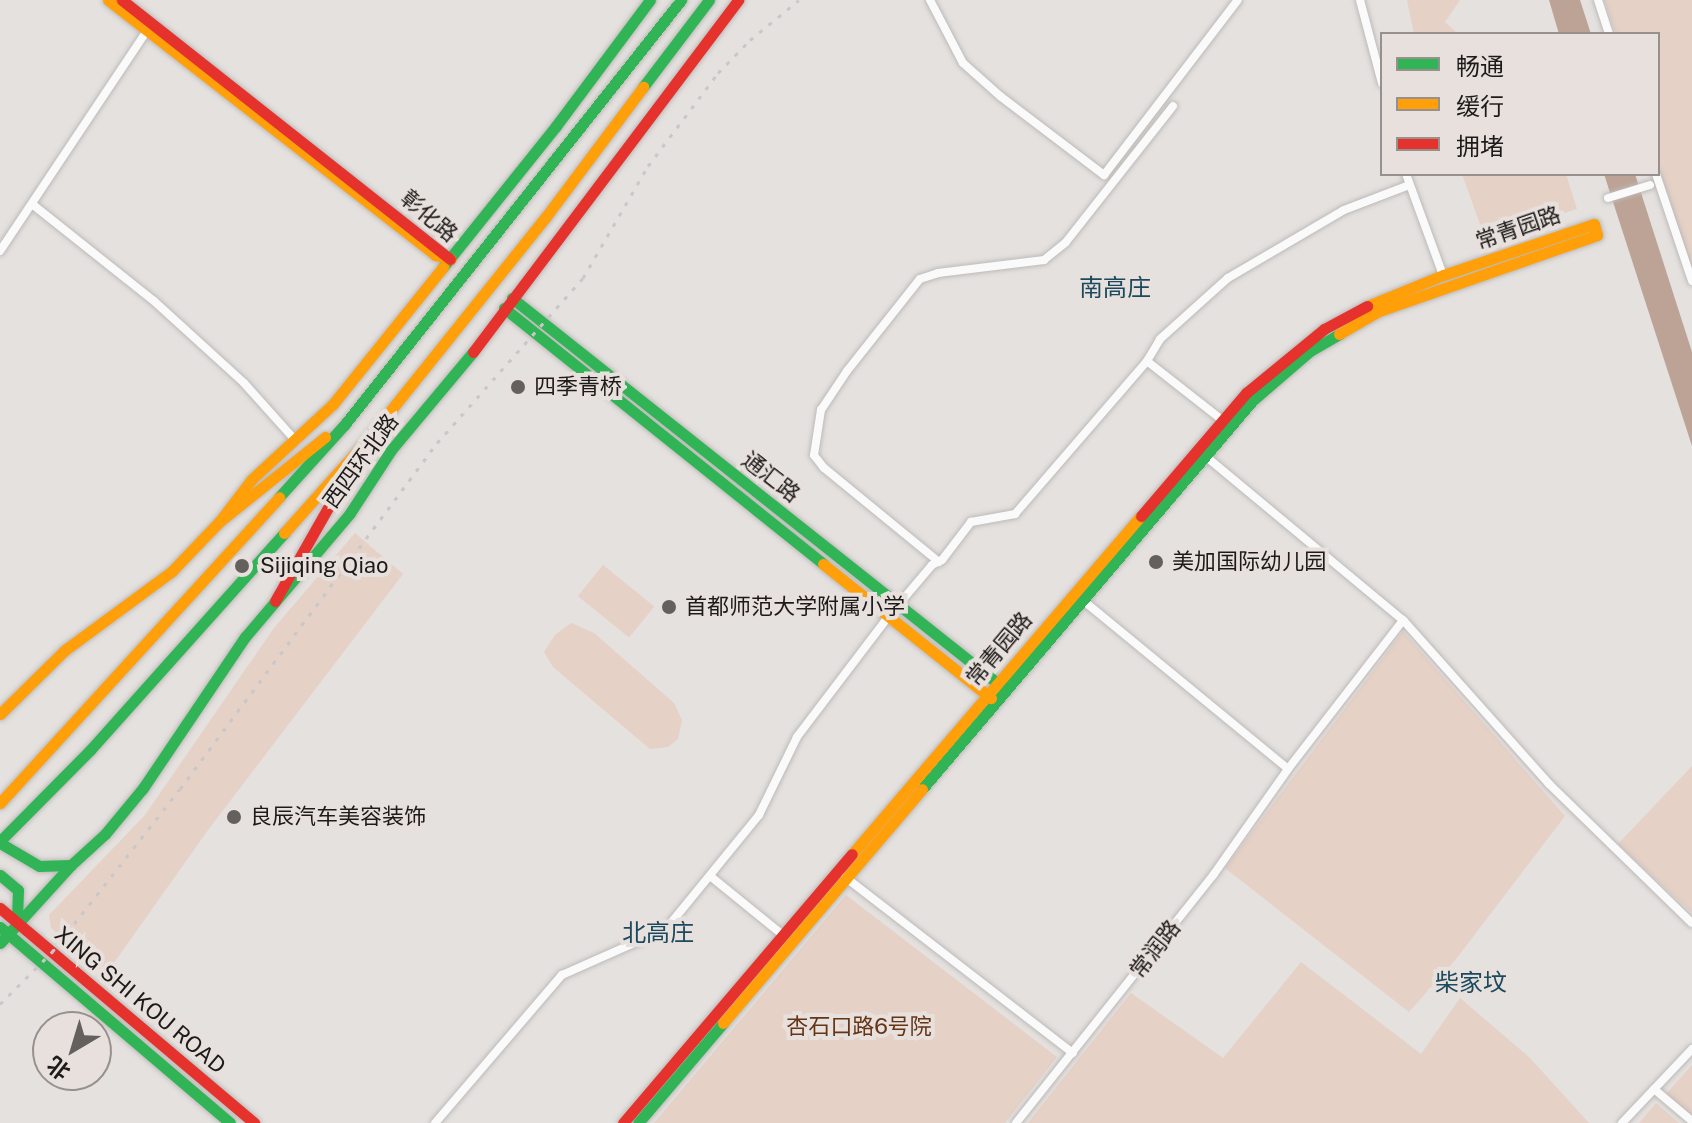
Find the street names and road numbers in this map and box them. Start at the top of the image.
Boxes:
street label: 彰化路 [395,185,463,247]
street label: 常青园路 [1472,201,1564,255]
street label: 西四环北路 [318,409,404,513]
street label: 通汇路 [737,446,805,508]
street label: 常青园路 [961,607,1037,691]
street label: 常润路 [1124,915,1186,983]
street label: XING SHI KOU ROAD [49,921,231,1079]

